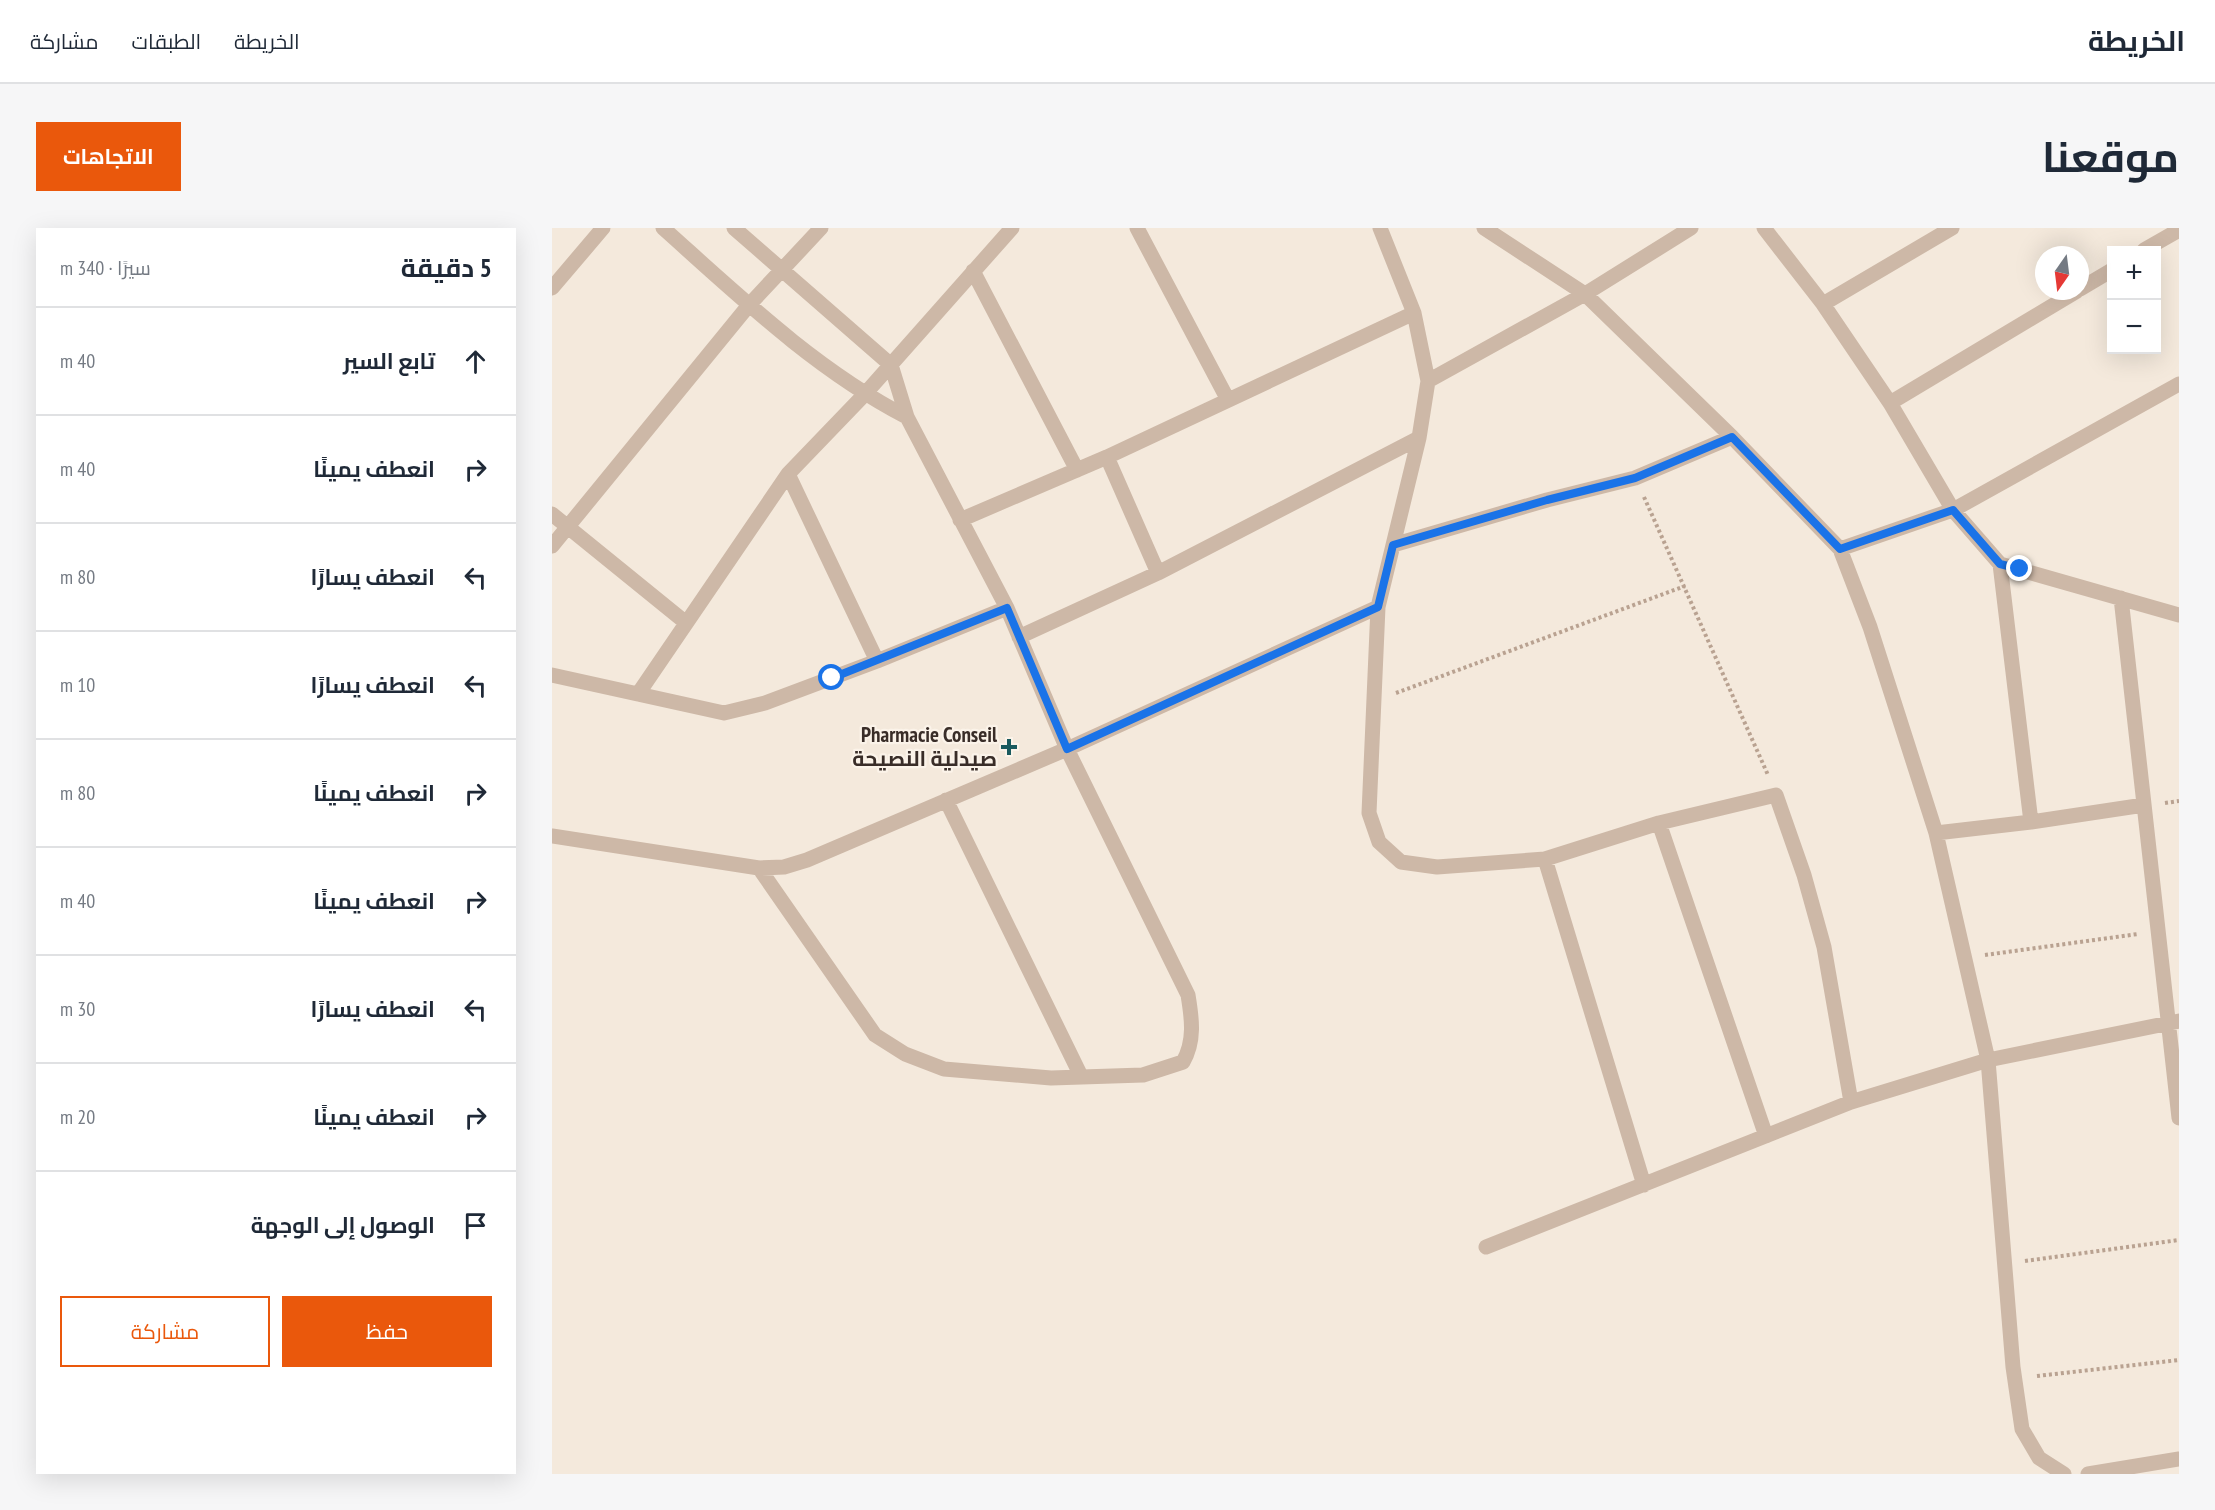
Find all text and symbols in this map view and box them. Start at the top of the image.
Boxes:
text: الخريطة [2088,22,2185,59]
text: مشاركة [30,28,99,55]
text: الطبقات [132,28,201,55]
text: الخريطة [234,28,300,55]
button: الاتجاهات [36,122,181,191]
text: موقعنا [2042,129,2179,184]
north arrow [2035,246,2089,300]
map controls [2107,246,2161,354]
button: + [2107,246,2161,300]
text: 5 دقيقة [401,251,492,284]
text: سيرًا · 340 m [60,255,151,281]
button: − [2107,300,2161,354]
icon: ahead [459,345,492,378]
text: تابع السير [343,347,435,375]
text: 40 m [60,348,95,374]
icon: right [459,453,492,486]
text: انعطف يمينًا [313,455,435,483]
text: 40 m [60,456,95,482]
route end [2006,555,2032,581]
icon: left [459,561,492,594]
text: انعطف يسارًا [311,563,435,591]
text: 80 m [60,564,95,590]
route start [818,664,844,690]
icon: left [459,669,492,702]
text: انعطف يسارًا [311,671,435,699]
text: 10 m [60,672,95,698]
place label: Pharmacie Conseil صيدلية النصيحة [852,721,998,772]
marker: Pharmacie Conseil صيدلية النصيحة [1002,740,1016,754]
icon: right [459,777,492,810]
text: انعطف يمينًا [313,779,435,807]
text: 80 m [60,780,95,806]
icon: right [459,885,492,918]
text: انعطف يمينًا [313,887,435,915]
text: 40 m [60,888,95,914]
icon: left [459,993,492,1026]
text: انعطف يسارًا [311,995,435,1023]
text: 30 m [60,996,95,1022]
icon: right [459,1101,492,1134]
text: انعطف يمينًا [313,1103,435,1131]
text: 20 m [60,1104,95,1130]
icon: arrive [459,1209,492,1242]
text: الوصول إلى الوجهة [251,1211,435,1239]
button: مشاركة [60,1296,270,1367]
button: حفظ [282,1296,492,1367]

